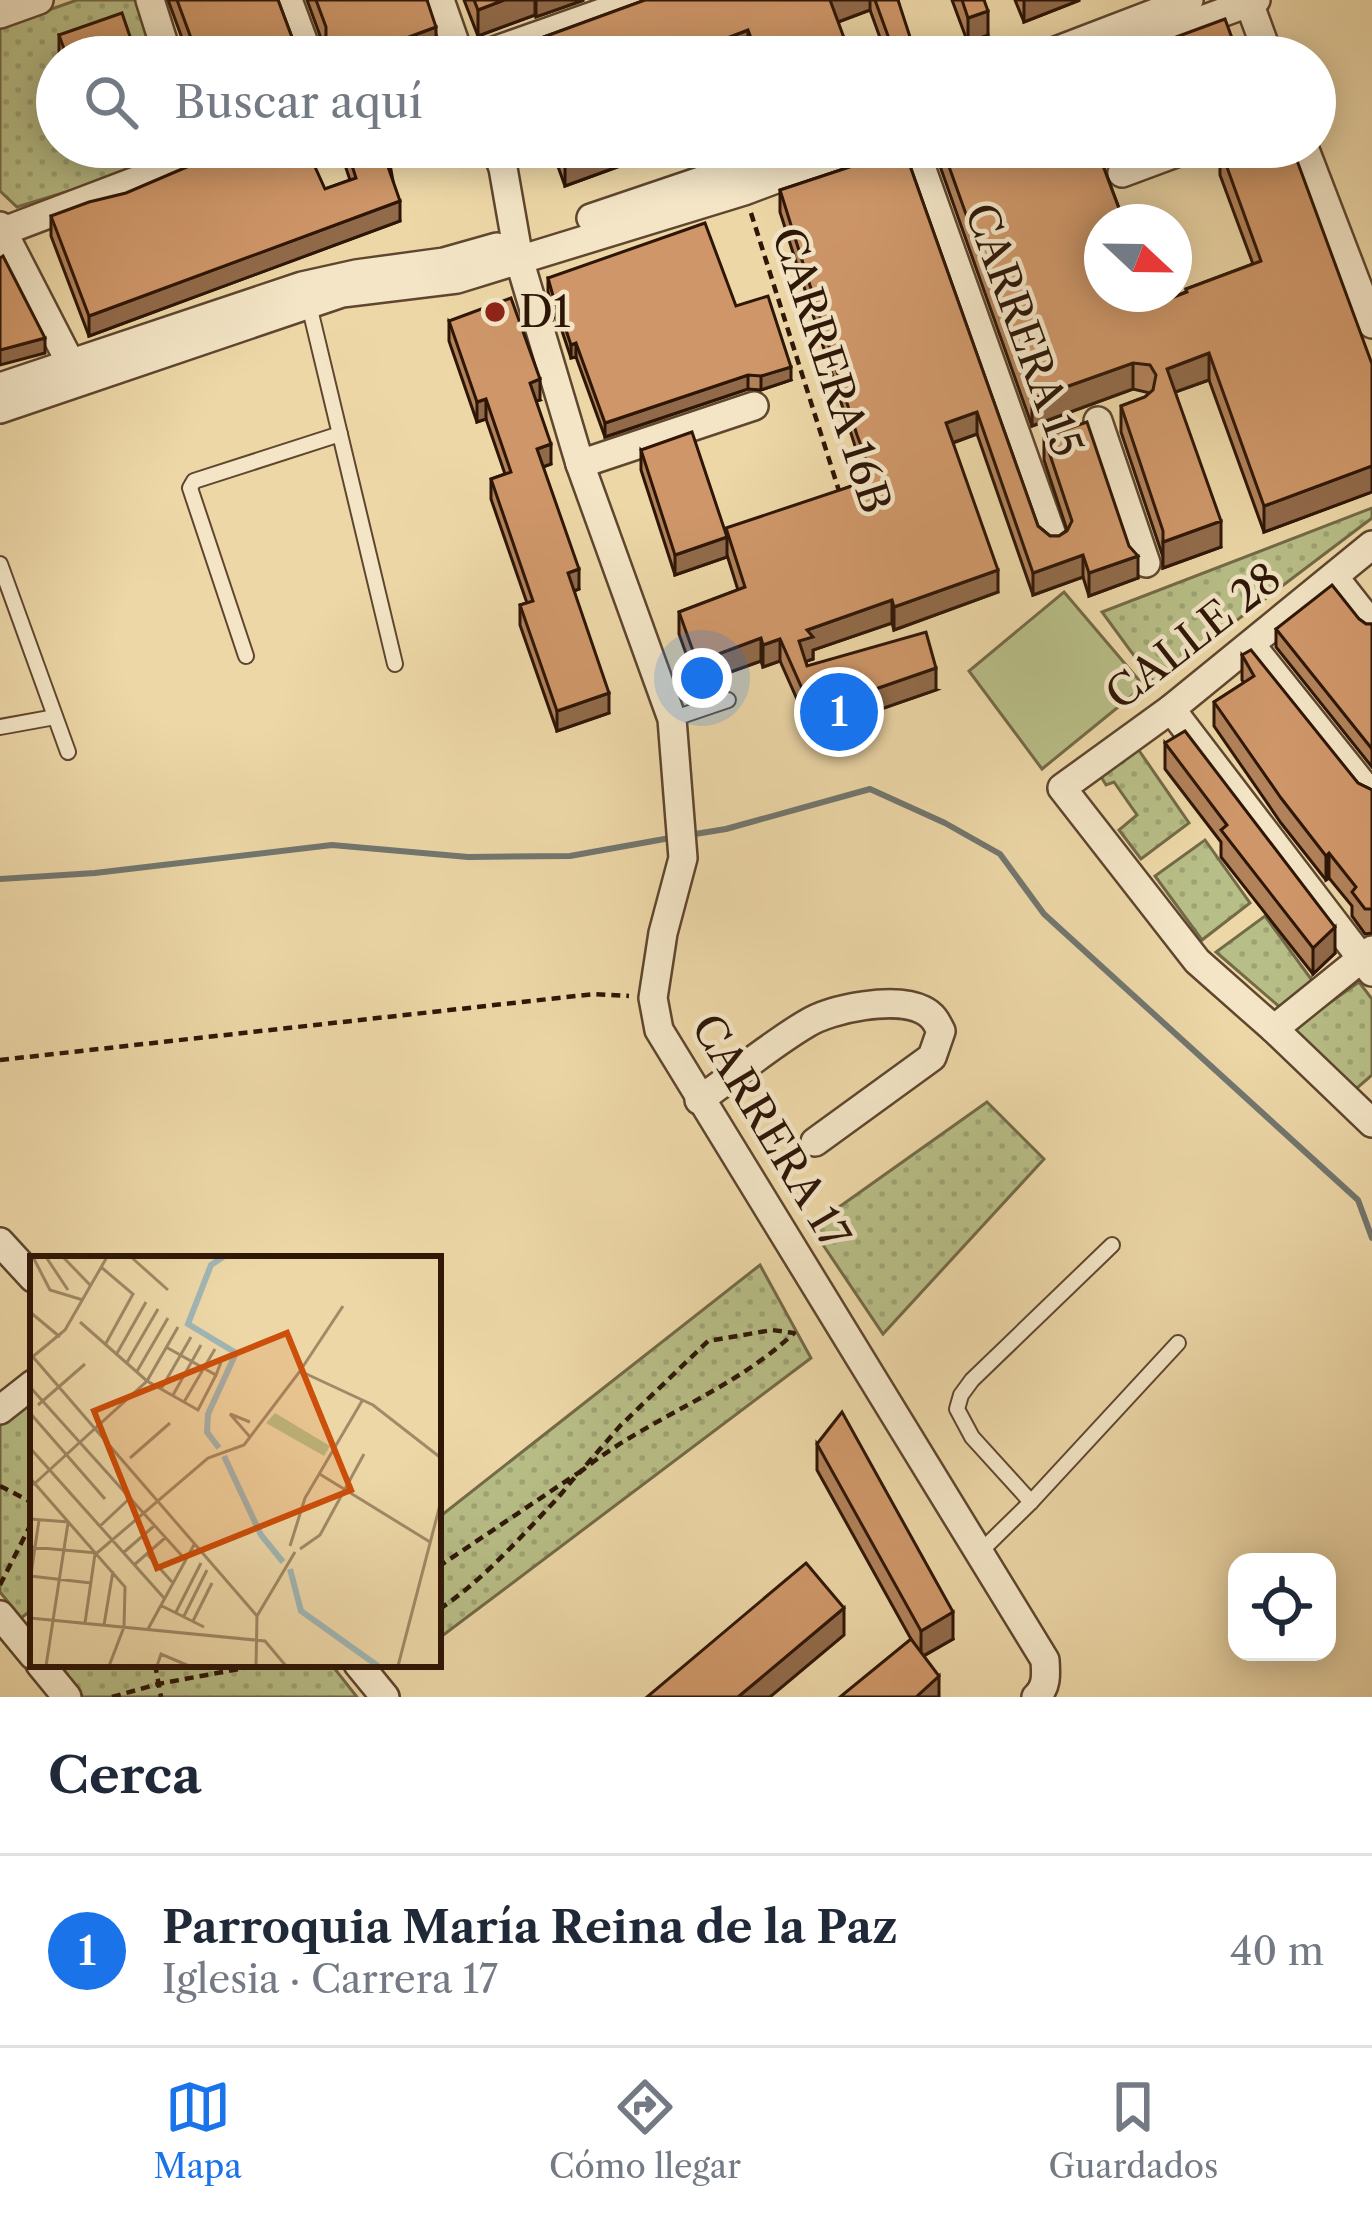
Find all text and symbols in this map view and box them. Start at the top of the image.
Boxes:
search box [36,36,1336,168]
icon: search [78,69,144,135]
text: Buscar aquí [174,74,423,130]
street label: CARRERA 15 [954,196,1094,464]
north arrow [1084,204,1192,312]
street label: CARRERA 16B [761,221,903,519]
place label: D1 [519,286,571,338]
marker: D1 [482,299,508,325]
street label: CALLE 28 [1095,552,1291,720]
your location [672,648,732,708]
pin: 1 [800,667,878,757]
street label: CARRERA 17 [681,1005,861,1258]
inset map [30,1256,441,1667]
map controls [1228,1553,1336,1661]
button: locate [1228,1553,1336,1661]
text: Cerca [48,1744,202,1806]
text: Parroquia María Reina de la Paz [162,1899,898,1955]
text: 1 [78,1927,96,1975]
text: 40 m [1230,1927,1324,1975]
text: Iglesia · Carrera 17 [162,1955,498,2003]
tab: Mapa [154,2074,242,2187]
tab: Cómo llegar [549,2074,741,2187]
tab: Guardados [1048,2074,1218,2187]

